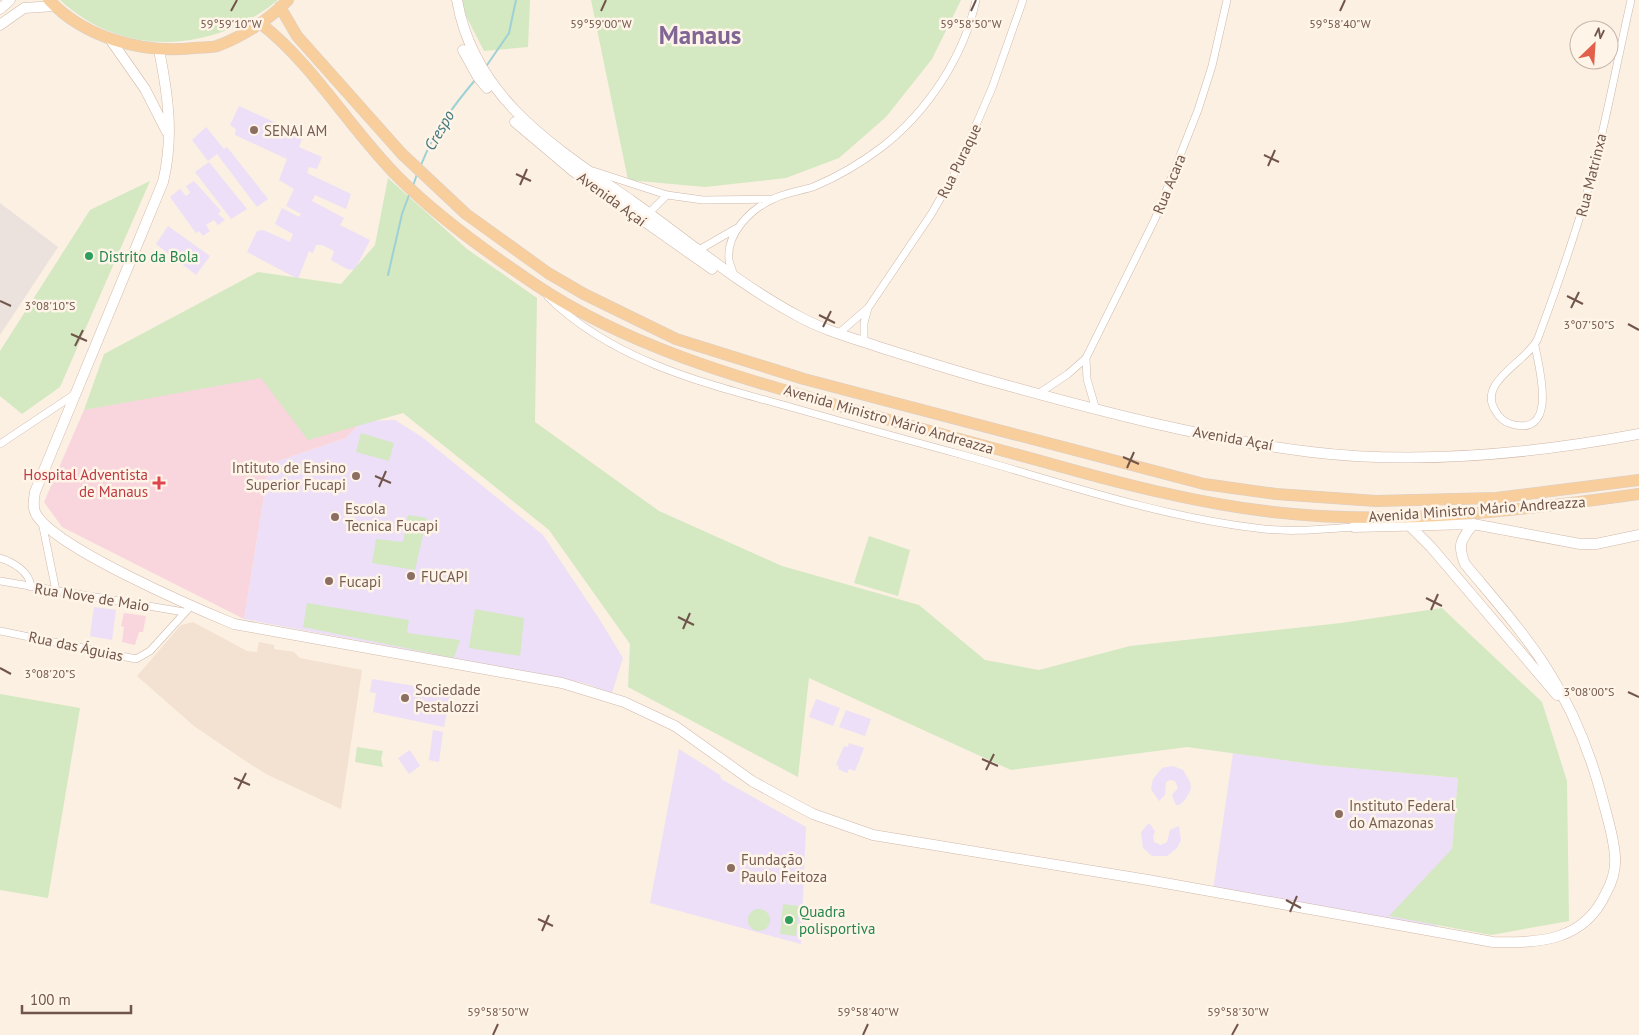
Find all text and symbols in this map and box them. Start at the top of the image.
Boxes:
text: 59°59'10"W [200,16,262,31]
text: 59°59'00"W [570,16,632,31]
text: 59°58'50"W [940,16,1002,31]
text: 59°58'40"W [1309,16,1371,31]
district label: Manaus [659,19,741,51]
north arrow [1569,20,1619,70]
text: N [1592,23,1607,43]
water label: Crespo [419,106,459,154]
place label: SENAI AM [264,121,327,140]
street label: Rua Puraque [933,121,985,201]
marker: SENAI AM [248,124,260,136]
street label: Rua Matrinxa [1571,131,1611,219]
street label: Rua Acara [1148,151,1190,217]
street label: Avenida Açaí [574,168,650,230]
place label: Distrito da Bola [99,247,198,266]
marker: Distrito da Bola [83,250,95,262]
text: 3°08'10"S [25,298,75,313]
text: 3°07'50"S [1564,317,1614,332]
street label: Avenida Ministro Mário Andreazza [782,380,996,458]
street label: Avenida Açaí [1191,422,1275,454]
place label: Intituto de Ensino Superior Fucapi [232,458,346,494]
place label: Hospital Adventista de Manaus [23,465,148,501]
marker: Intituto de Ensino Superior Fucapi [350,470,362,482]
marker: Hospital Adventista de Manaus [152,476,166,490]
street label: Avenida Ministro Mário Andreazza [1368,492,1586,526]
place label: Escola Tecnica Fucapi [345,499,438,535]
marker: Escola Tecnica Fucapi [329,511,341,523]
place label: FUCAPI [421,567,468,586]
marker: FUCAPI [405,570,417,582]
place label: Fucapi [339,572,381,591]
marker: Fucapi [323,575,335,587]
street label: Rua Nove de Maio [33,579,151,615]
street label: Rua das Águias [27,627,125,665]
text: 3°08'20"S [25,666,75,681]
place label: Sociedade Pestalozzi [415,680,481,716]
text: 3°08'00"S [1564,684,1614,699]
marker: Sociedade Pestalozzi [399,692,411,704]
place label: Instituto Federal do Amazonas [1349,796,1456,832]
marker: Instituto Federal do Amazonas [1333,808,1345,820]
place label: Fundação Paulo Feitoza [741,850,827,886]
marker: Fundação Paulo Feitoza [725,862,737,874]
place label: Quadra polisportiva [799,902,875,938]
marker: Quadra polisportiva [783,914,795,926]
scale bar [22,982,131,1014]
text: 100 m [30,990,71,1009]
text: 59°58'50"W [467,1004,529,1019]
text: 59°58'40"W [837,1004,899,1019]
text: 59°58'30"W [1207,1004,1269,1019]

